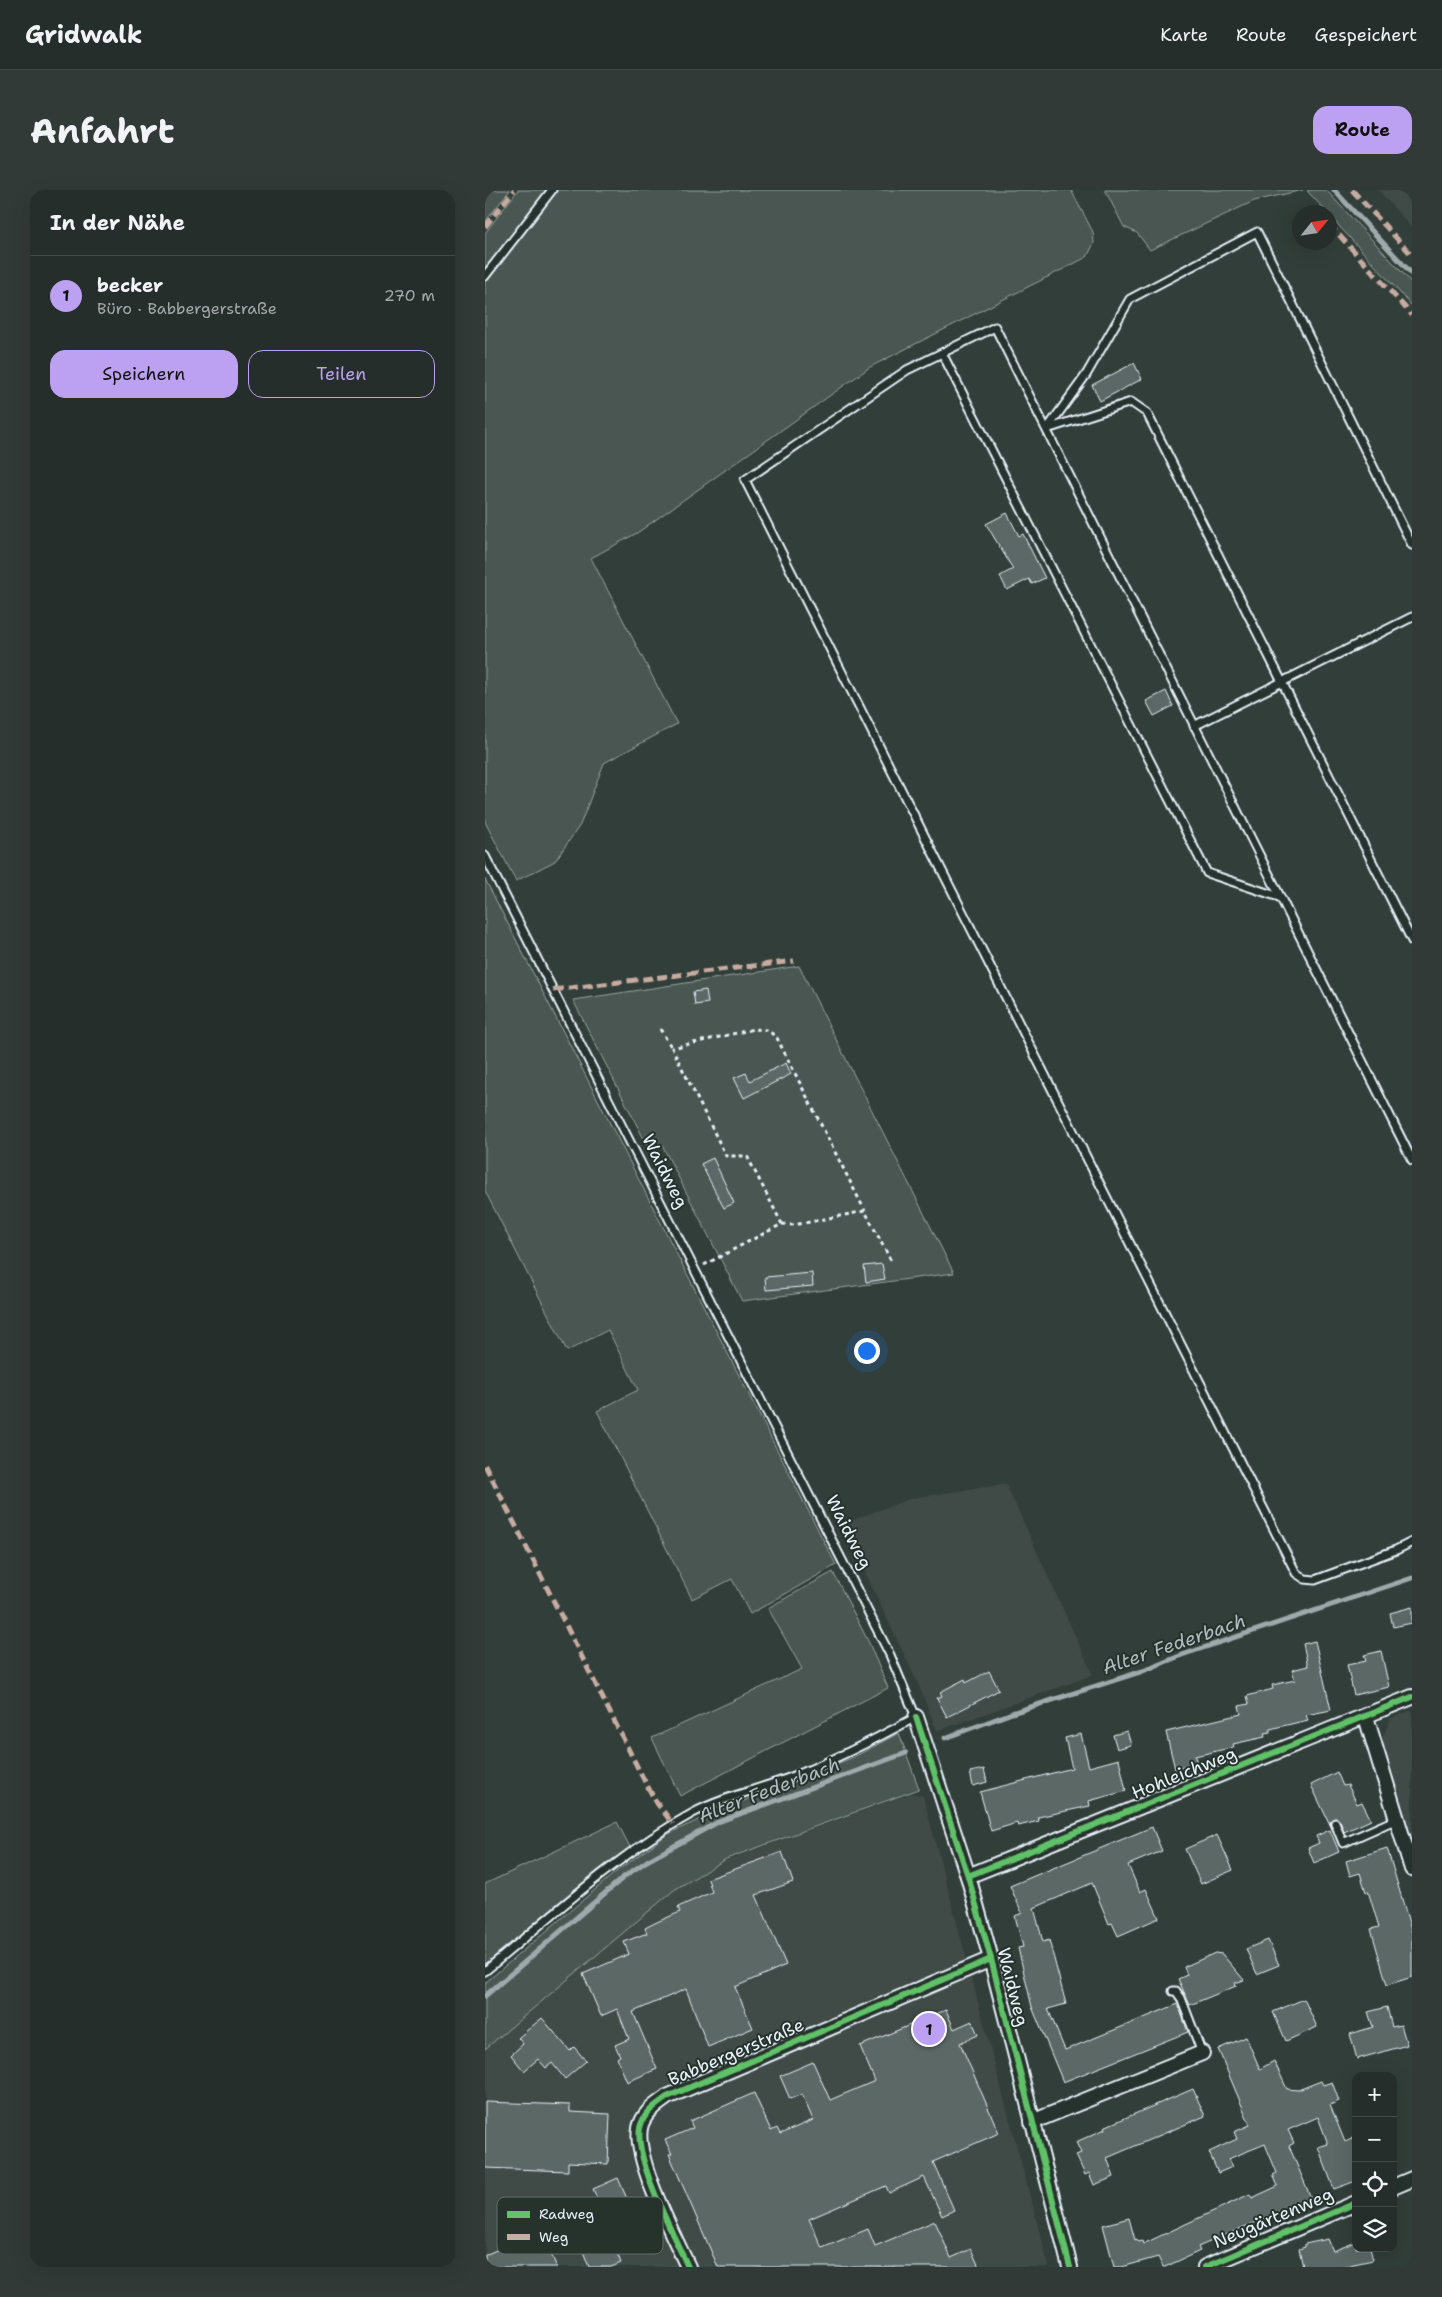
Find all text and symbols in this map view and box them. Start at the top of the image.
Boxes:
text: Gridwalk [25,19,142,51]
text: Karte [1160,23,1208,47]
text: Route [1236,23,1287,47]
text: Gespeichert [1315,23,1417,47]
button: Route [1313,106,1412,154]
text: Anfahrt [30,107,174,154]
north arrow [1292,205,1337,250]
text: In der Nähe [50,209,185,237]
text: becker [97,273,163,298]
text: 1 [62,285,70,306]
text: 270 m [384,285,435,306]
text: Büro · Babbergerstraße [97,298,277,319]
button: Speichern [50,350,238,398]
button: Teilen [248,350,435,398]
street label: Waidweg [636,1130,694,1212]
your location [854,1338,880,1364]
street label: Waidweg [820,1491,878,1573]
water label: Alter Federbach [1099,1608,1249,1680]
street label: Hohleichweg [1128,1741,1240,1805]
water label: Alter Federbach [695,1751,843,1829]
street label: Waidweg [992,1945,1034,2029]
pin: 1 [913,2010,945,2048]
street label: Babbergerstraße [664,2013,808,2091]
map controls [1352,2072,1397,2252]
button: + [1352,2072,1397,2117]
button: − [1352,2117,1397,2162]
button: locate [1352,2162,1397,2207]
street label: Neugärtenweg [1209,2182,1337,2254]
legend [497,2197,663,2254]
text: Radweg [539,2205,594,2223]
button: layers [1352,2207,1397,2252]
text: Weg [539,2228,568,2246]

